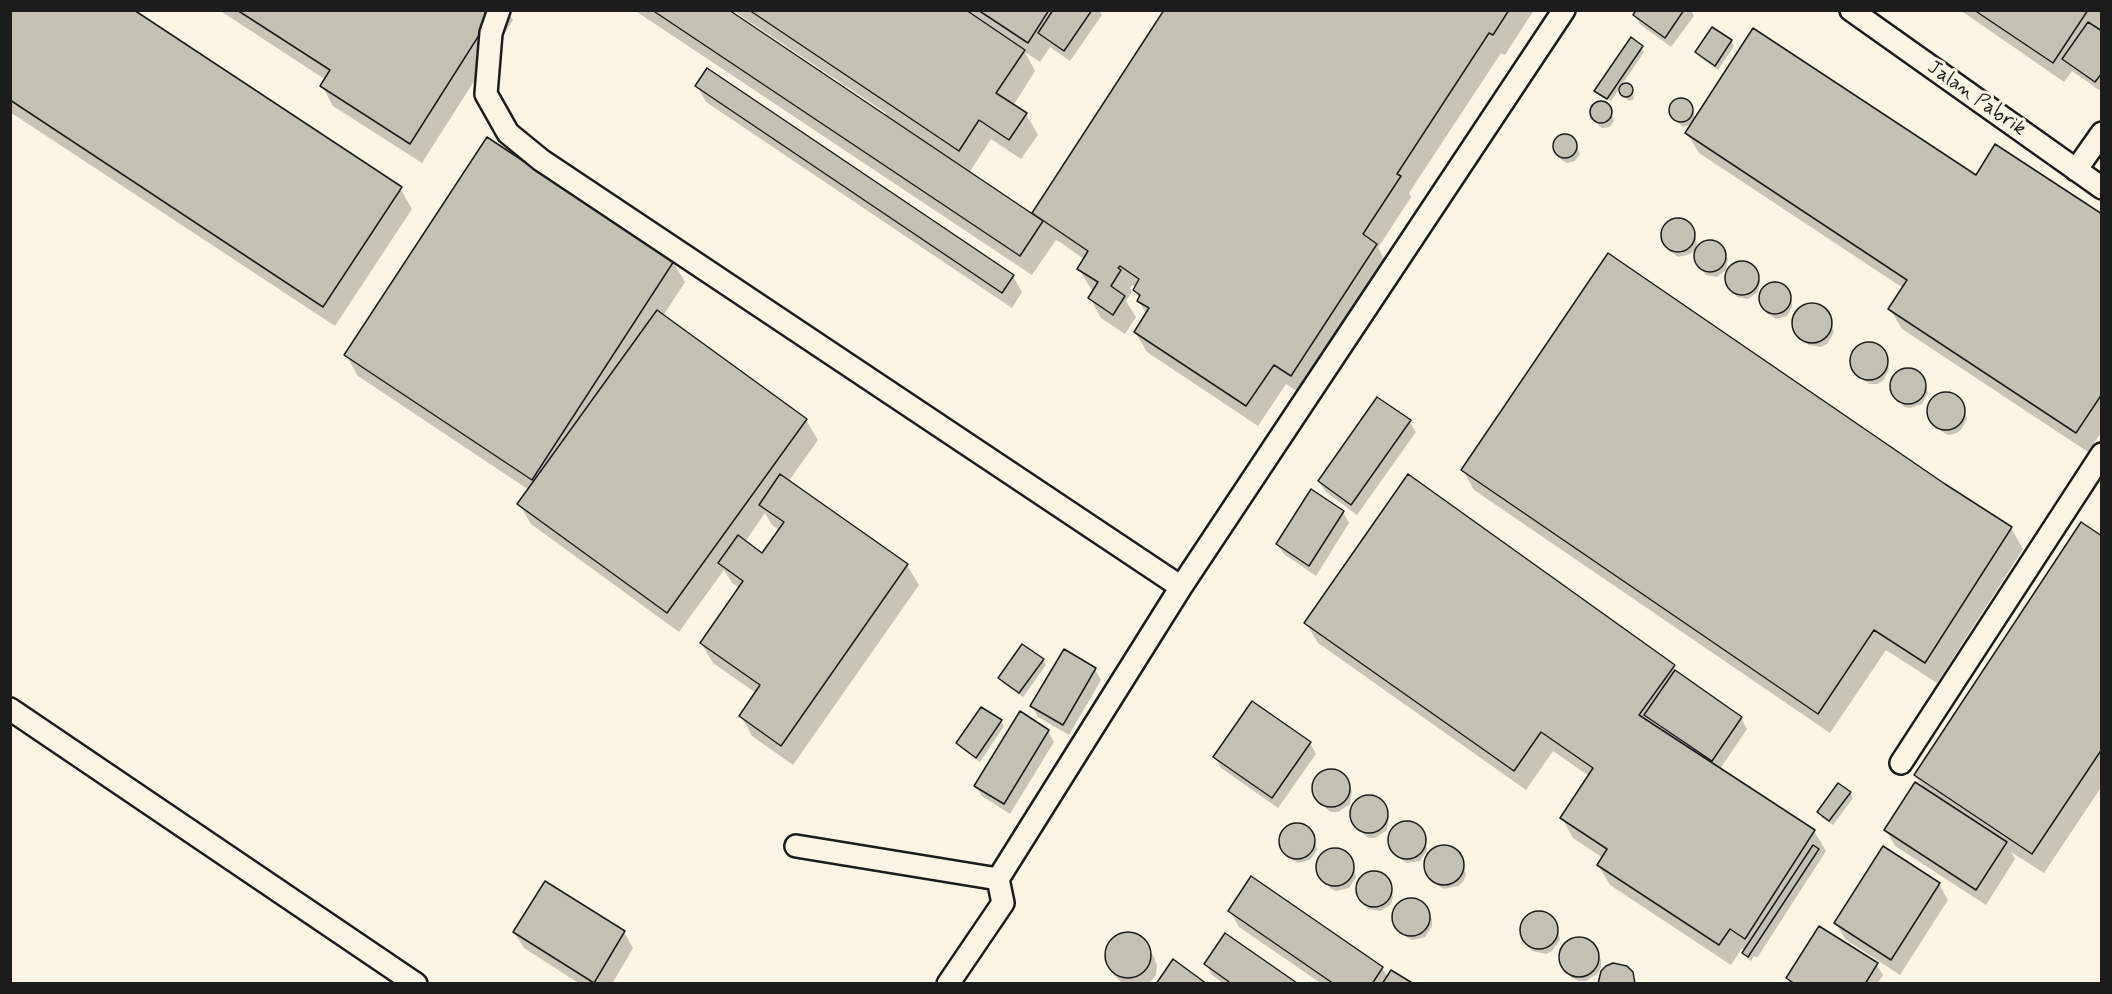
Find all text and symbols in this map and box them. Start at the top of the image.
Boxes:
street label: Jalan Pabrik [1922,56,2030,142]

